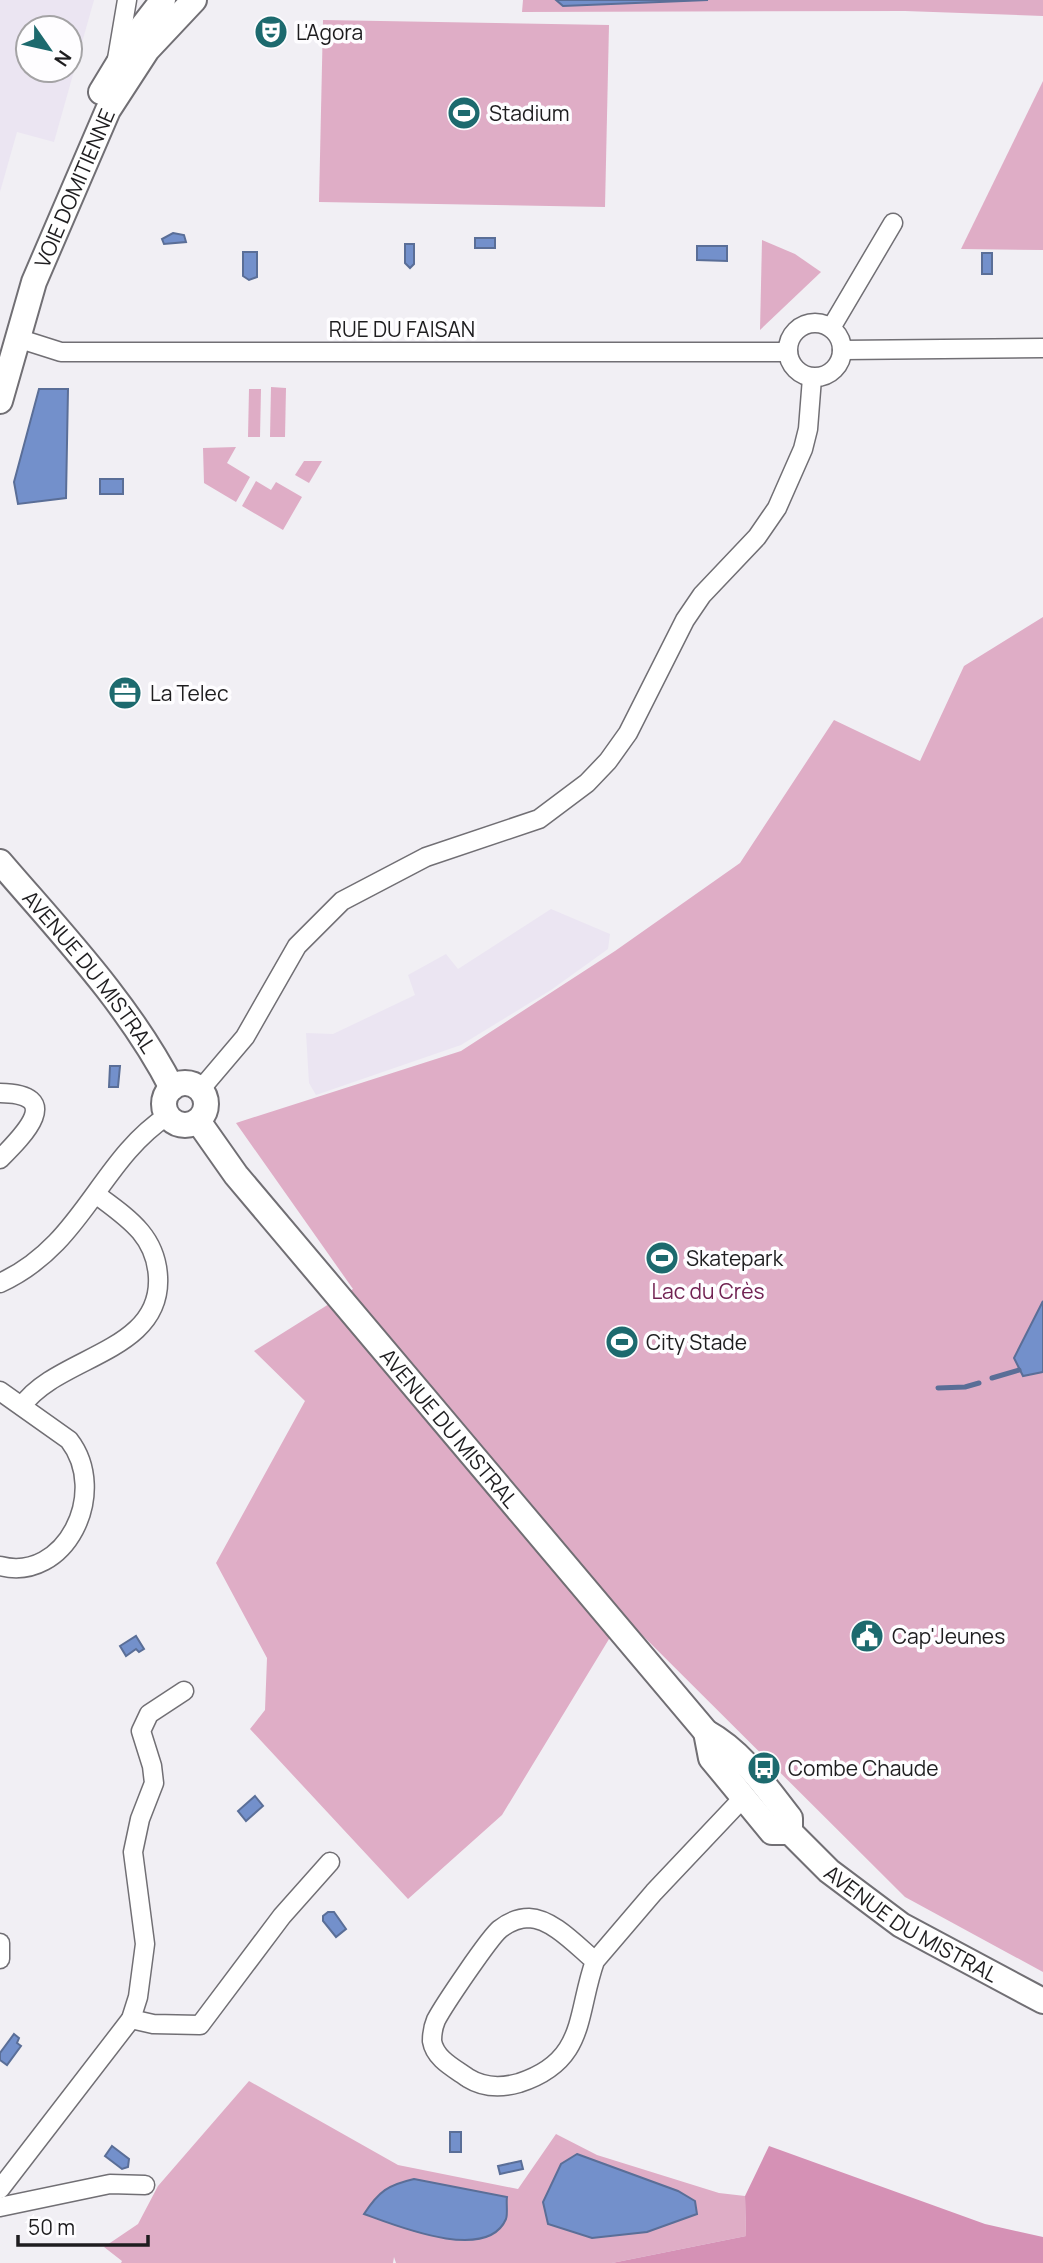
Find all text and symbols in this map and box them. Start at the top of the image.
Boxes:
theatre icon: L'Agora [252,13,290,51]
north arrow [14,14,84,84]
place label: L'Agora [296,18,363,46]
text: N [48,46,78,71]
sports icon: Stadium [445,94,483,132]
place label: Stadium [489,99,570,127]
street label: VOIE DOMITIENNE [28,104,121,272]
street label: RUE DU FAISAN [329,315,475,343]
office icon: La Telec [106,674,144,712]
place label: La Telec [150,679,229,707]
street label: AVENUE DU MISTRAL [17,884,163,1059]
sports icon: Skatepark [643,1239,681,1277]
place label: Skatepark [686,1244,784,1272]
park label: Lac du Crès [651,1277,765,1305]
sports icon: City Stade [603,1323,641,1361]
place label: City Stade [646,1328,747,1356]
street label: AVENUE DU MISTRAL [374,1342,525,1514]
public building icon: Cap'Jeunes [848,1617,886,1655]
place label: Cap'Jeunes [892,1622,1005,1650]
bus stop icon: Combe Chaude [745,1749,783,1787]
place label: Combe Chaude [788,1754,939,1782]
street label: AVENUE DU MISTRAL [819,1858,1003,1988]
scale bar [18,2204,147,2248]
text: 50 m [28,2213,75,2241]

